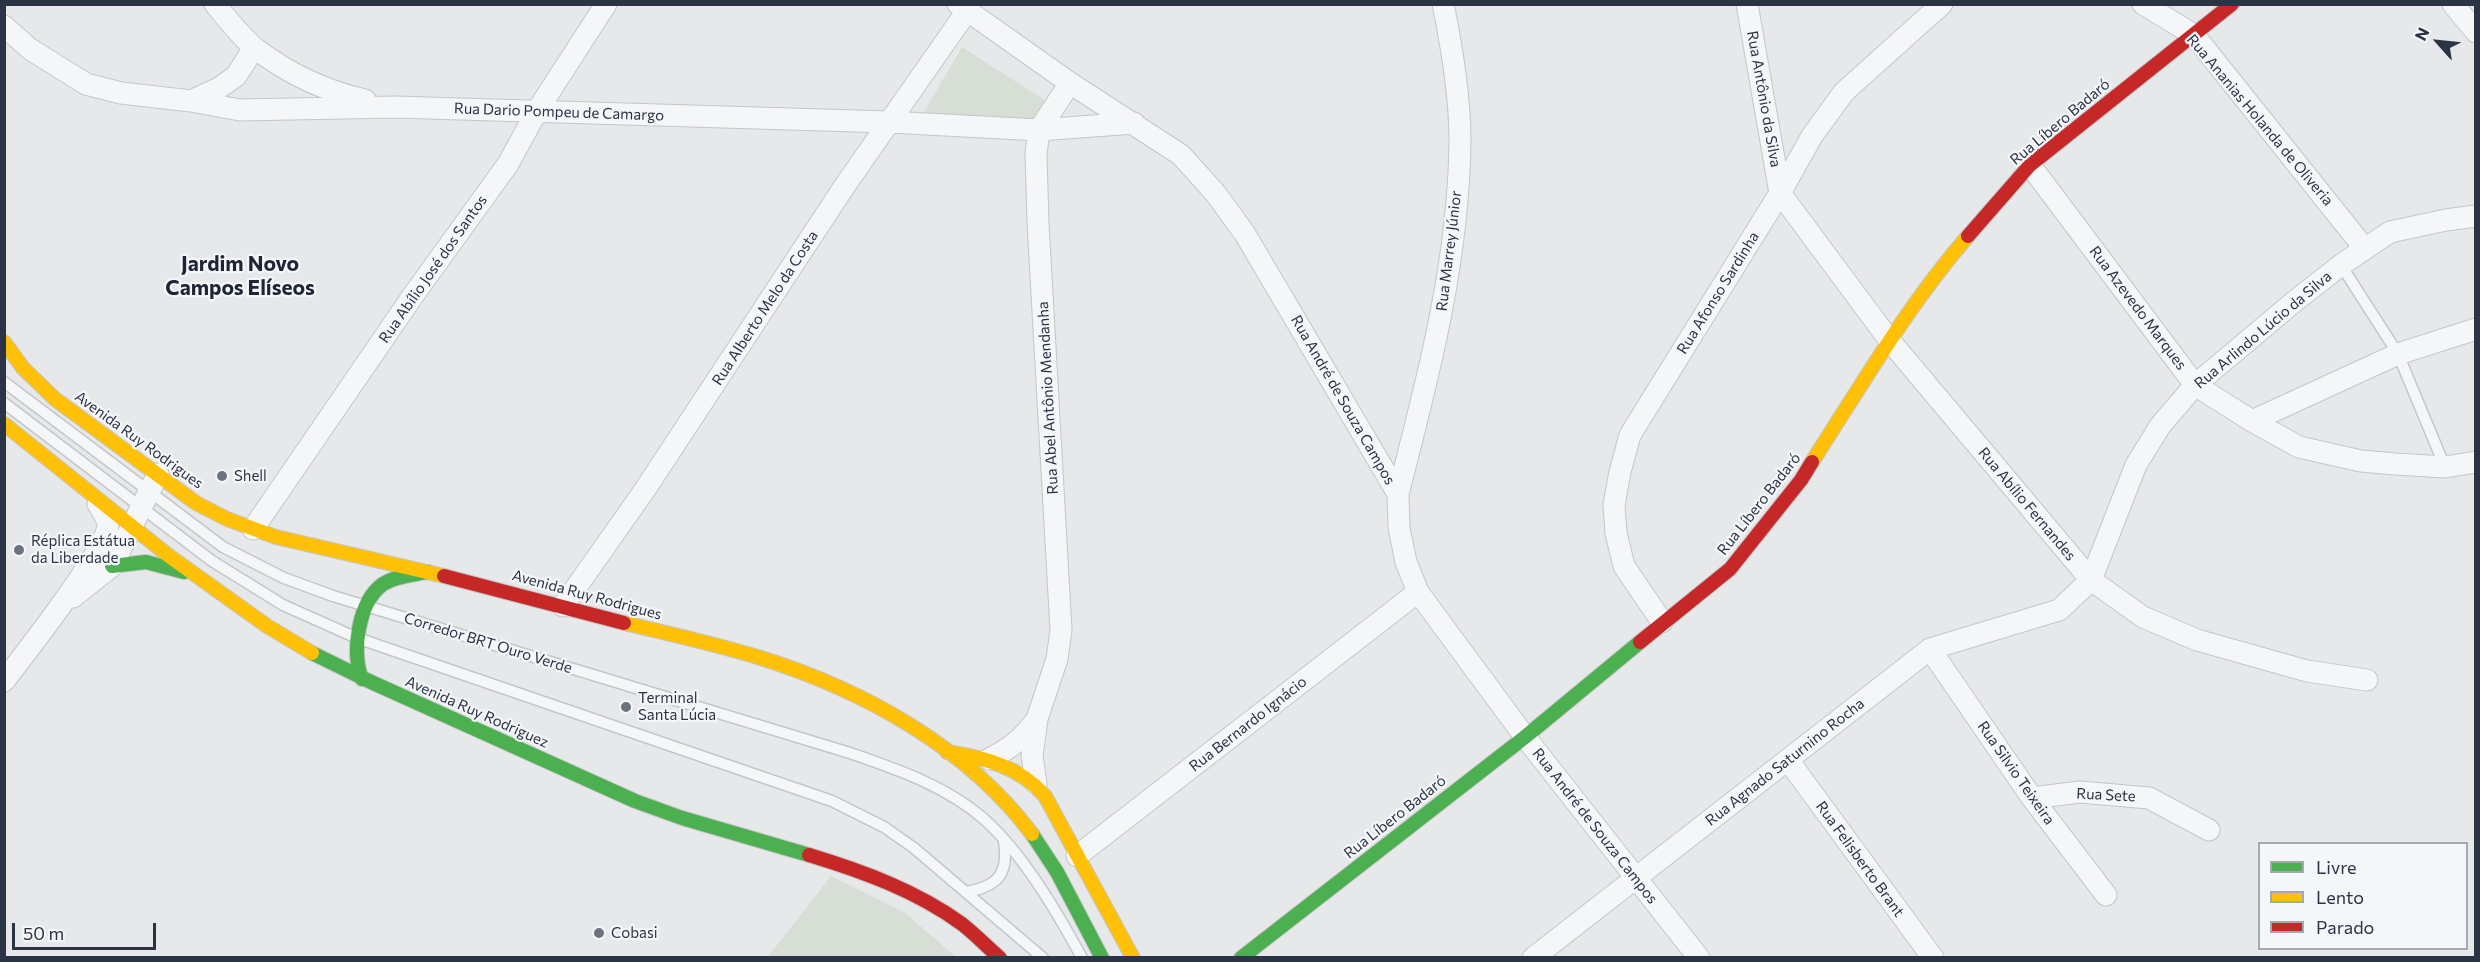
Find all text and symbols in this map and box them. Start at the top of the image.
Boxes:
north arrow [2408,12,2468,72]
text: N [2410,24,2433,43]
street label: Rua Antônio da Silva [1743,29,1785,169]
street label: Rua Ananias Holanda de Oliveria [2183,31,2337,209]
street label: Rua Líbero Badaró [2006,75,2114,169]
street label: Rua Dario Pompeu de Camargo [454,99,664,125]
street label: Rua Marrey Júnior [1433,190,1465,312]
street label: Rua Abílio José dos Santos [375,192,491,346]
street label: Rua Alberto Melo da Costa [708,227,822,389]
street label: Rua Afonso Sardinha [1673,229,1763,357]
street label: Rua Azevedo Marques [2086,243,2190,373]
district label: Jardim Novo Campos Elíseos [165,251,315,301]
street label: Rua Arlindo Lúcio da Silva [2191,267,2335,393]
street label: Rua Abel Antônio Mendanha [1034,301,1062,495]
street label: Rua André de Souza Campos [1287,312,1399,488]
street label: Avenida Ruy Rodrigues [71,387,207,493]
street label: Rua Abílio Fernandes [1974,444,2080,564]
street label: Rua Líbero Badaró [1714,449,1804,559]
place label: Shell [234,467,267,485]
marker: Shell [215,469,229,483]
place label: Réplica Estátua da Liberdade [31,532,135,567]
marker: Réplica Estátua da Liberdade [12,543,26,557]
street label: Avenida Ruy Rodrigues [510,566,664,624]
street label: Corredor BRT Ouro Verde [402,609,574,677]
street label: Avenida Ruy Rodriguez [403,672,551,752]
street label: Rua Bernardo Ignácio [1186,673,1310,775]
place label: Terminal Santa Lúcia [638,689,716,724]
street label: Rua Agnado Saturnino Rocha [1702,694,1868,830]
marker: Terminal Santa Lúcia [619,700,633,714]
street label: Rua Silvio Teixeira [1974,718,2058,828]
street label: Rua André de Souza Campos [1529,745,1661,907]
street label: Rua Líbero Badaró [1340,772,1450,862]
street label: Rua Sete [2076,784,2136,806]
street label: Rua Felisberto Brant [1812,798,1908,920]
legend [2258,842,2468,950]
text: Livre [2316,856,2357,878]
text: Lento [2316,886,2364,908]
scale bar [15,911,159,949]
text: Parado [2316,916,2374,938]
text: 50 m [23,922,64,944]
place label: Cobasi [611,924,658,942]
marker: Cobasi [592,926,606,940]

